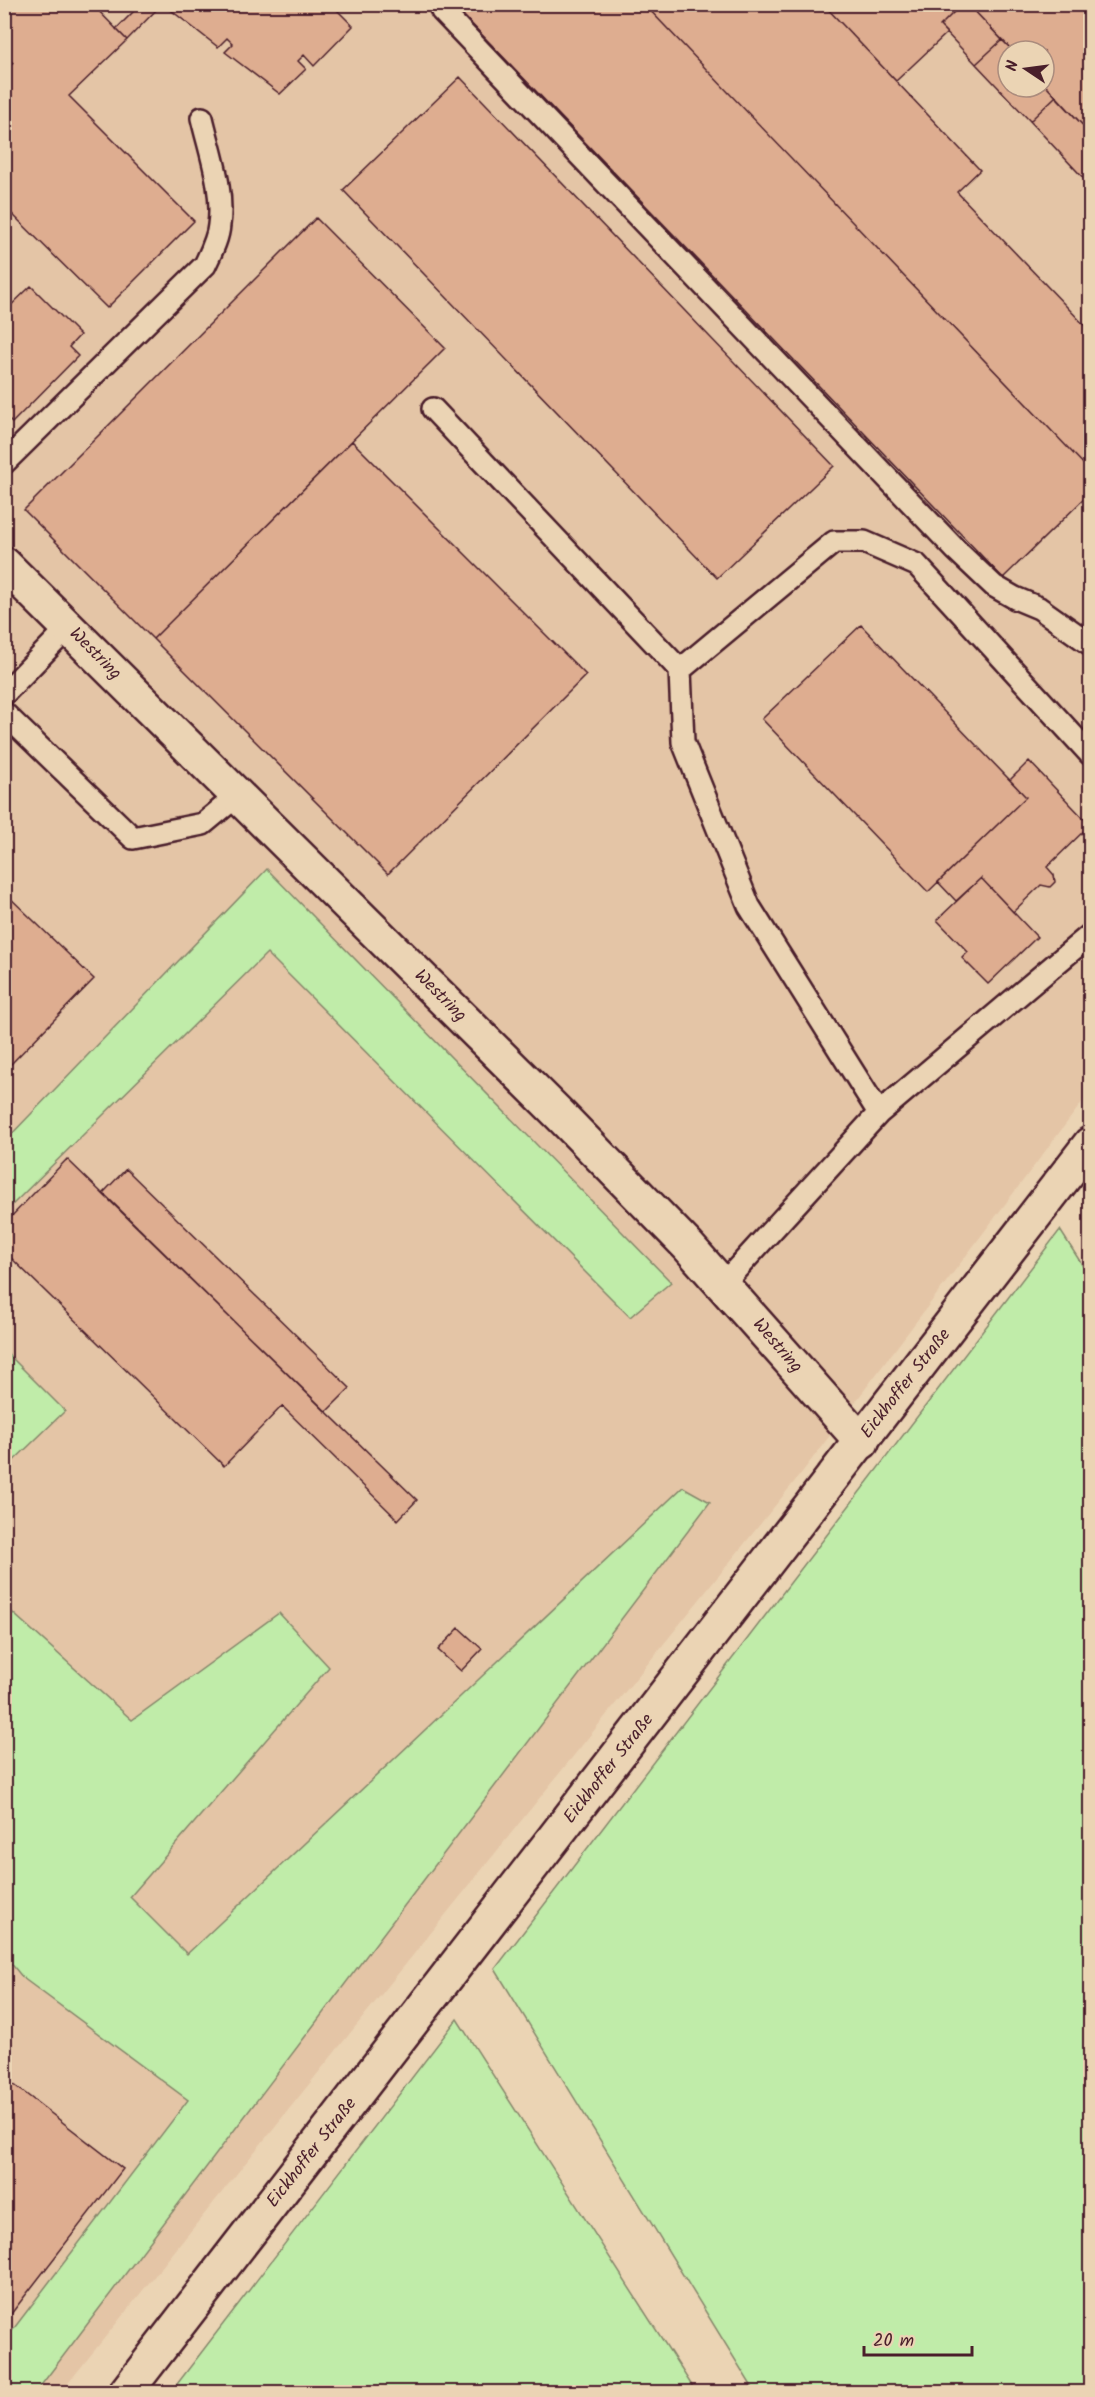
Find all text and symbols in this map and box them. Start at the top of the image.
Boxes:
north arrow [996,39,1056,99]
text: N [1000,58,1026,74]
street label: Westring [62,621,128,687]
street label: Westring [407,963,473,1029]
street label: Westring [745,1312,809,1380]
street label: Eickhoffer Straße [853,1322,959,1446]
street label: Eickhoffer Straße [556,1707,662,1831]
street label: Eickhoffer Straße [259,2091,365,2215]
scale bar [864,2319,972,2357]
text: 20 m [873,2327,914,2356]

